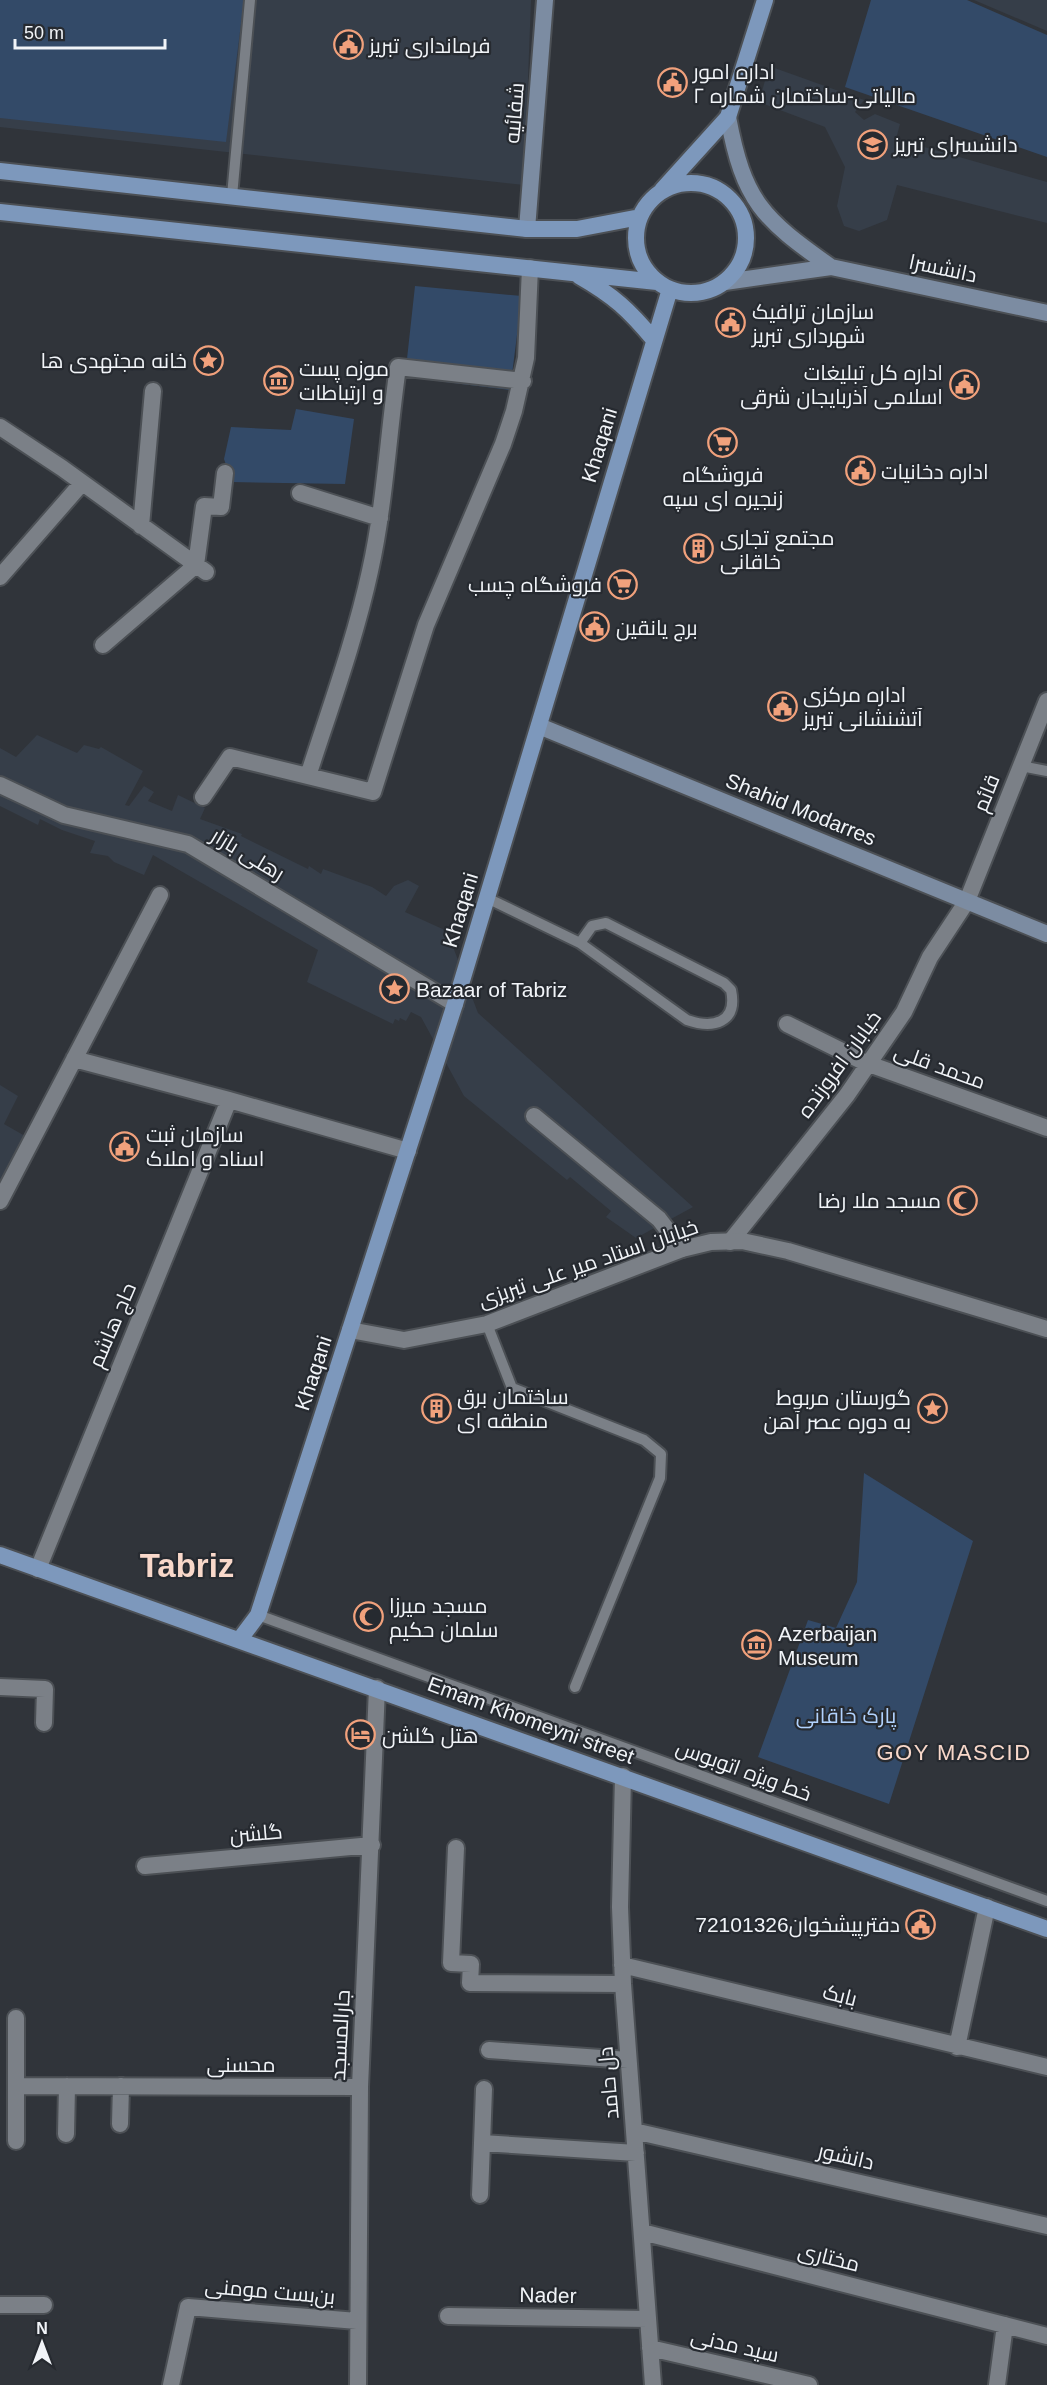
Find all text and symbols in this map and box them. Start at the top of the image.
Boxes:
scale bar [15,12,165,50]
text: 50 m [24,23,64,43]
public building icon: فرمانداری تبریز [332,29,364,61]
place label: فرمانداری تبریز [368,34,490,59]
place label: اداره امور مالیاتی-ساختمان شماره ۲ [692,60,916,109]
public building icon: اداره امور مالیاتی-ساختمان شماره ۲ [656,67,688,99]
street label: شفائیه [500,82,528,144]
school or university icon: دانشسرای تبریز [857,128,889,160]
place label: دانشسرای تبریز [893,133,1018,158]
street label: دانشسرا [907,250,979,287]
place label: سازمان ترافیک شهرداری تبریز [751,300,874,349]
public building icon: سازمان ترافیک شهرداری تبریز [715,307,747,339]
place icon: خانه مجتهدی ها [192,344,224,376]
place label: خانه مجتهدی ها [41,349,187,374]
place label: موزه پست و ارتباطات [299,357,389,405]
place label: اداره کل تبلیغات اسلامی آذربایجان شرقی [740,361,943,410]
museum icon: موزه پست و ارتباطات [262,364,294,396]
public building icon: اداره کل تبلیغات اسلامی آذربایجان شرقی [948,368,980,400]
street label: Khaqani [577,405,621,485]
supermarket icon: فروشگاه زنجیره ای سپه [707,427,739,459]
public building icon: اداره دخانیات [844,455,876,487]
place label: اداره دخانیات [881,460,989,484]
place label: فروشگاه زنجیره ای سپه [663,463,783,512]
place label: مجتمع تجاری خاقانی [720,526,834,575]
building icon: مجتمع تجاری خاقانی [683,533,715,565]
supermarket icon: فروشگاه چسب [607,568,639,600]
place label: فروشگاه چسب [468,573,602,599]
public building icon: برج یانقین [579,611,611,643]
place label: برج یانقین [616,616,698,642]
place label: اداره مرکزی آتشنشانی تبریز [802,683,923,732]
public building icon: اداره مرکزی آتشنشانی تبریز [766,690,798,722]
street label: Shahid Modarres [723,768,879,850]
street label: قائم [968,771,1007,816]
street label: رهلی بازار [205,823,289,887]
street label: Khaqani [438,870,482,950]
place icon: Bazaar of Tabriz [379,973,411,1005]
place label: Bazaar of Tabriz [416,978,567,1001]
street label: خیابان افروزنده [793,1006,887,1123]
street label: محمد قلی [891,1039,989,1095]
place label: سازمان ثبت اسناد و املاک [146,1123,264,1171]
public building icon: سازمان ثبت اسناد و املاک [109,1130,141,1162]
mosque icon: مسجد ملا رضا [946,1184,978,1216]
place label: مسجد ملا رضا [817,1189,941,1213]
street label: خیابان استاد میر علی تبریزی [475,1215,702,1313]
street label: حاج هاشم [84,1279,143,1372]
street label: Khaqani [290,1333,336,1413]
place label: ساختمان برق منطقه ای [457,1385,569,1434]
place label: گورستان مربوط به دوره عصر آهن [763,1386,911,1435]
building icon: ساختمان برق منطقه ای [420,1392,452,1424]
place icon: گورستان مربوط به دوره عصر آهن [916,1393,948,1425]
district label: Tabriz [140,1547,234,1584]
place label: مسجد میرزا سلمان حکیم [389,1594,499,1644]
mosque icon: مسجد میرزا سلمان حکیم [352,1601,384,1633]
place label: Azerbaijan Museum [778,1622,877,1669]
museum icon: Azerbaijan Museum [741,1629,773,1661]
street label: Emam Khomeyni street [425,1672,638,1768]
park label: پارک خاقانی [796,1704,897,1730]
hotel icon: هتل گلشن [345,1719,377,1751]
place label: هتل گلشن [382,1724,478,1749]
street label: خط ویژه اتوبوس [673,1735,815,1807]
district label: GOY MASCID [876,1740,1032,1765]
street label: گلشن [229,1819,284,1849]
public building icon: دفترپیشخوان72101326 [905,1908,937,1940]
place label: دفترپیشخوان72101326 [695,1913,900,1939]
street label: بابک [820,1980,860,2010]
street label: جارالمسجد [326,1989,355,2081]
street label: دل حامد [593,2046,625,2120]
street label: محسنی [207,2053,275,2078]
street label: دانشور [814,2138,876,2175]
street label: مختاری [795,2238,862,2278]
street label: بن‌بست مومنی [204,2274,336,2310]
street label: Nader [519,2283,577,2307]
north arrow [12,2313,72,2373]
text: N [36,2320,48,2337]
street label: سید مدنی [688,2324,781,2368]

